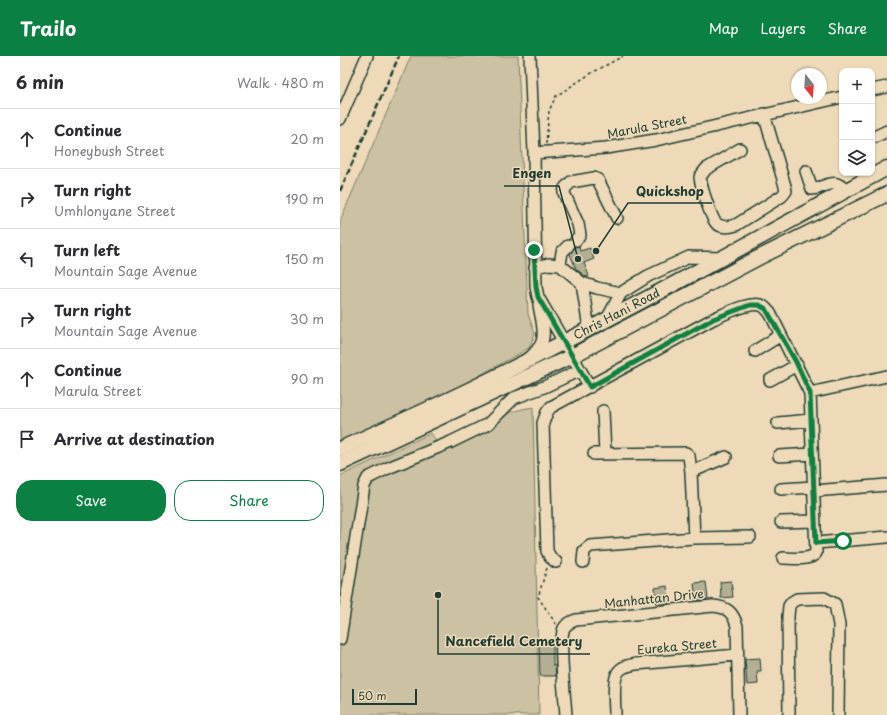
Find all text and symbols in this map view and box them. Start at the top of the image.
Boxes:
text: Trailo [20,14,76,42]
text: Map [709,18,739,39]
text: Layers [761,18,806,39]
text: Share [828,18,867,39]
north arrow [791,68,827,104]
map controls [839,68,875,176]
button: + [839,68,875,104]
text: 6 min [16,69,64,95]
text: Walk · 480 m [237,73,324,92]
button: − [839,104,875,140]
street label: Marula Street [605,109,688,143]
text: Continue [54,118,122,141]
icon: ahead [16,128,38,150]
text: 20 m [290,129,324,148]
button: layers [839,140,875,176]
text: Honeybush Street [54,141,164,160]
callout: Engen [504,161,559,186]
text: Engen [513,163,551,182]
text: Turn right [54,178,131,201]
callout: Quickshop [628,178,712,203]
text: Quickshop [636,181,704,200]
icon: right [16,188,38,210]
text: 190 m [285,189,324,208]
text: Umhlonyane Street [54,201,175,220]
text: Turn left [54,238,120,261]
route end [525,241,543,259]
icon: left [16,248,38,270]
text: 150 m [285,249,324,268]
text: Mountain Sage Avenue [54,261,197,280]
street label: Chris Hani Road [570,283,663,344]
text: Turn right [54,298,131,321]
icon: right [16,308,38,330]
text: 30 m [290,309,324,328]
text: Mountain Sage Avenue [54,321,197,340]
text: Continue [54,358,122,381]
icon: ahead [16,368,38,390]
text: 90 m [291,369,324,388]
text: Marula Street [54,381,141,400]
text: Arrive at destination [54,427,215,450]
icon: arrive [16,428,38,450]
button: Save [16,480,166,521]
button: Share [174,480,324,521]
route start [834,532,852,550]
street label: Manhattan Drive [603,584,705,612]
callout: Nancefield Cemetery [438,629,590,654]
text: Nancefield Cemetery [446,631,582,650]
street label: Eureka Street [636,634,718,658]
scale bar [352,687,417,706]
text: 50 m [358,687,387,704]

